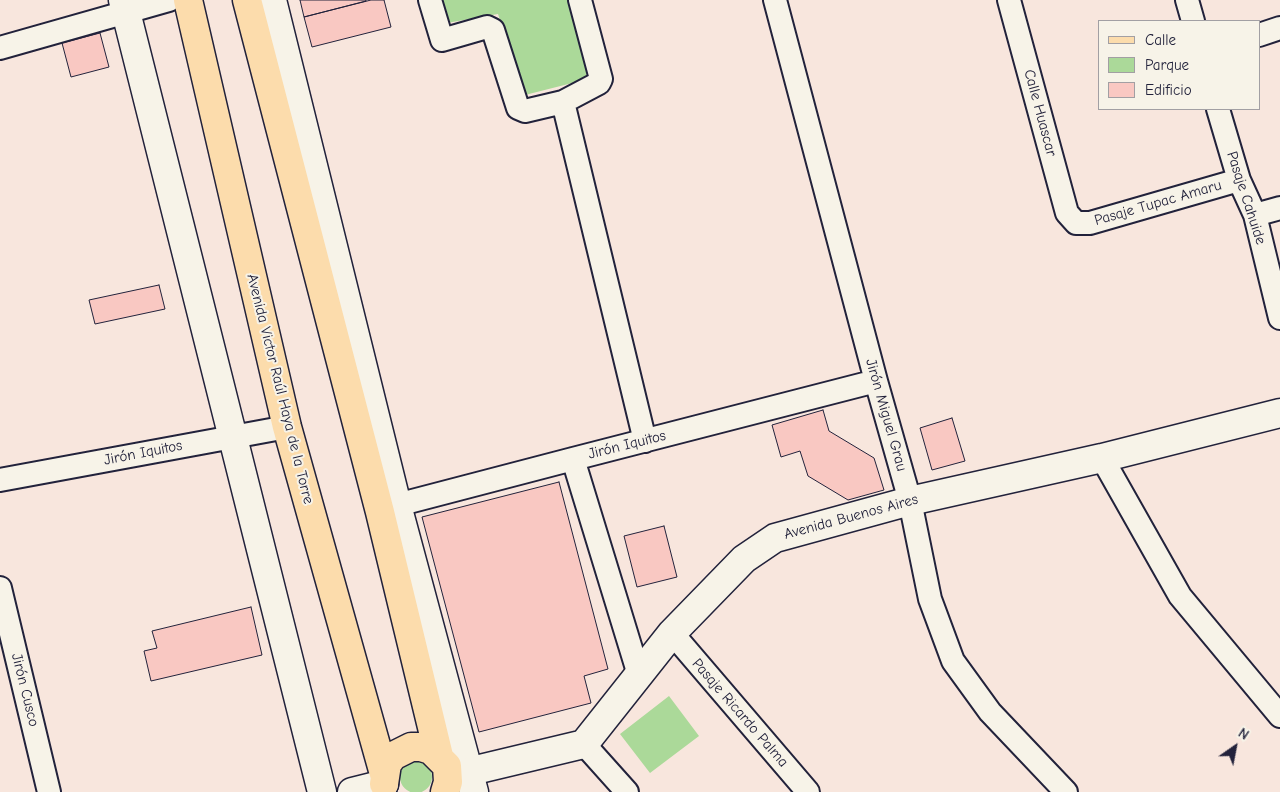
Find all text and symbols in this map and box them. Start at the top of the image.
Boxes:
legend [1098,20,1260,110]
text: Calle [1145,31,1176,49]
text: Parque [1145,56,1189,74]
street label: Calle Huascar [1020,67,1060,159]
text: Edificio [1145,81,1192,99]
street label: Pasaje Cahuide [1222,149,1270,247]
street label: Pasaje Tupac Amaru [1092,176,1224,230]
street label: Avenida Victor Raúl Haya de la Torre [243,272,317,506]
street label: Jirón Miguel Grau [861,357,911,473]
street label: Jirón Iquitos [586,427,668,463]
street label: Jirón Iquitos [102,437,184,469]
street label: Avenida Buenos Aires [782,490,920,544]
street label: Jirón Cusco [7,651,43,729]
street label: Pasaje Ricardo Palma [688,655,792,771]
north arrow [1210,722,1260,772]
text: N [1235,724,1252,744]

